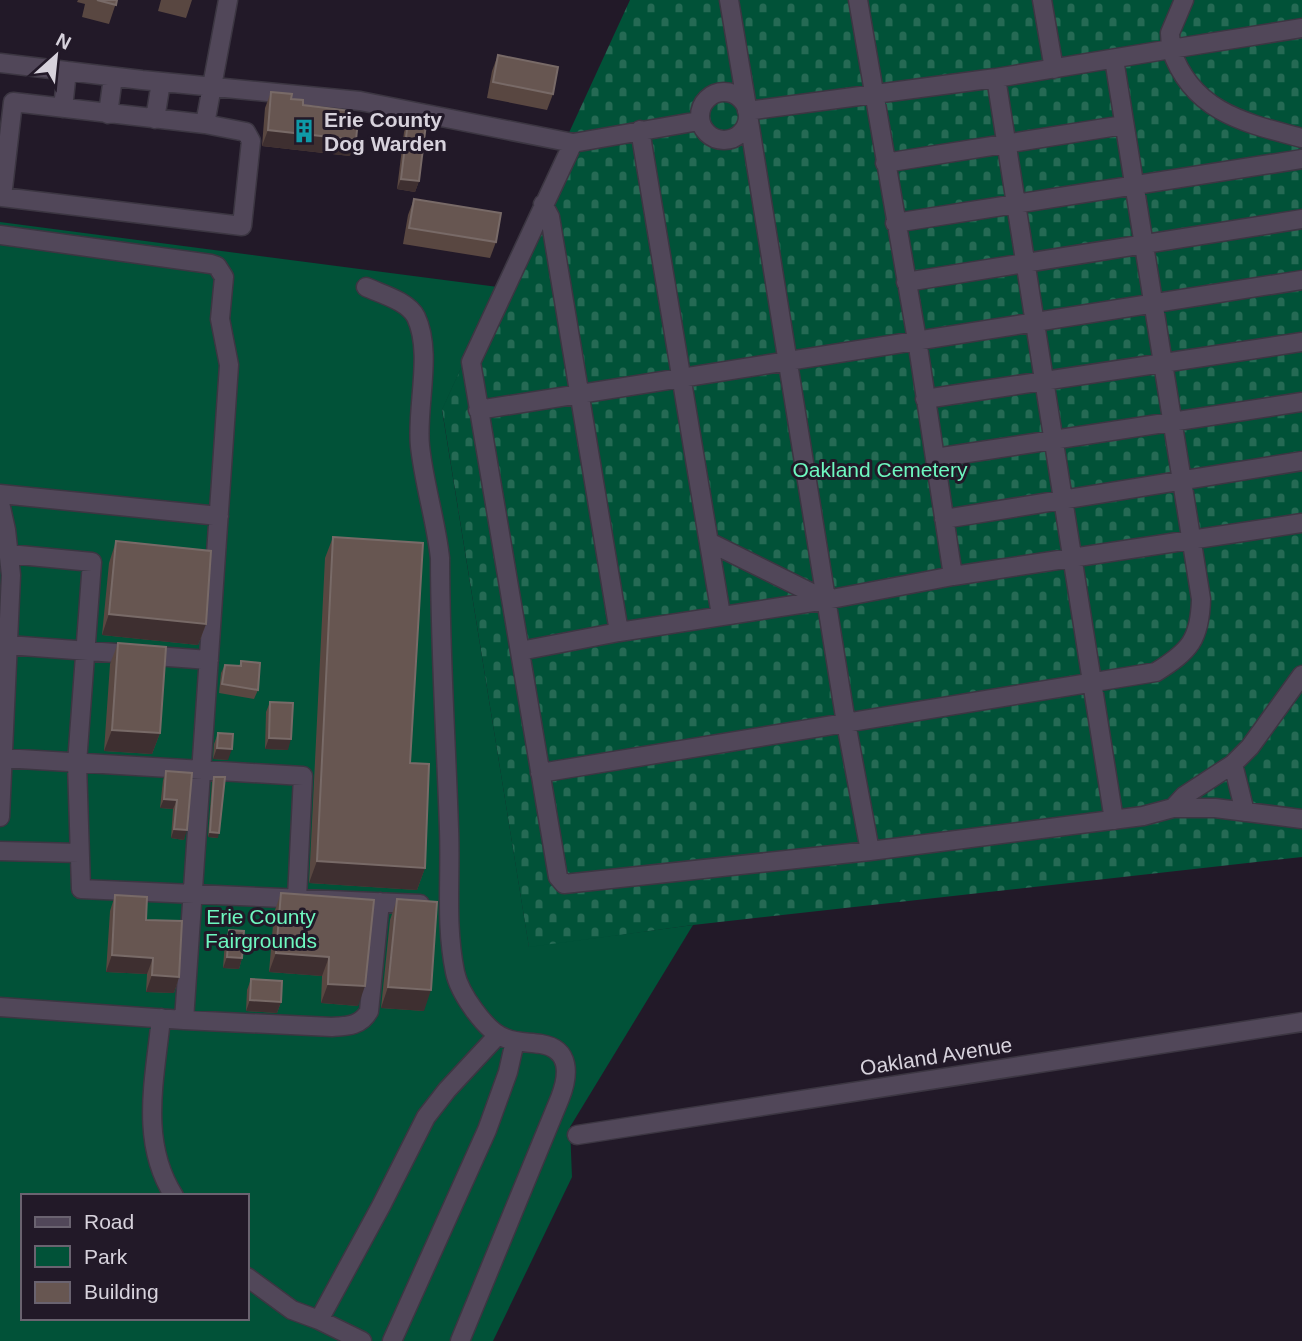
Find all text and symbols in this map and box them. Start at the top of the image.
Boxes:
north arrow [21,21,91,91]
text: N [53,29,74,54]
place label: Erie County Dog Warden [324,108,447,155]
building icon: Erie County Dog Warden [290,117,318,145]
park label: Oakland Cemetery [792,458,968,481]
park label: Erie County Fairgrounds [205,905,317,952]
street label: Oakland Avenue [858,1033,1014,1079]
legend [21,1194,248,1320]
text: Road [84,1210,134,1233]
text: Park [84,1245,128,1268]
text: Building [84,1280,159,1303]

